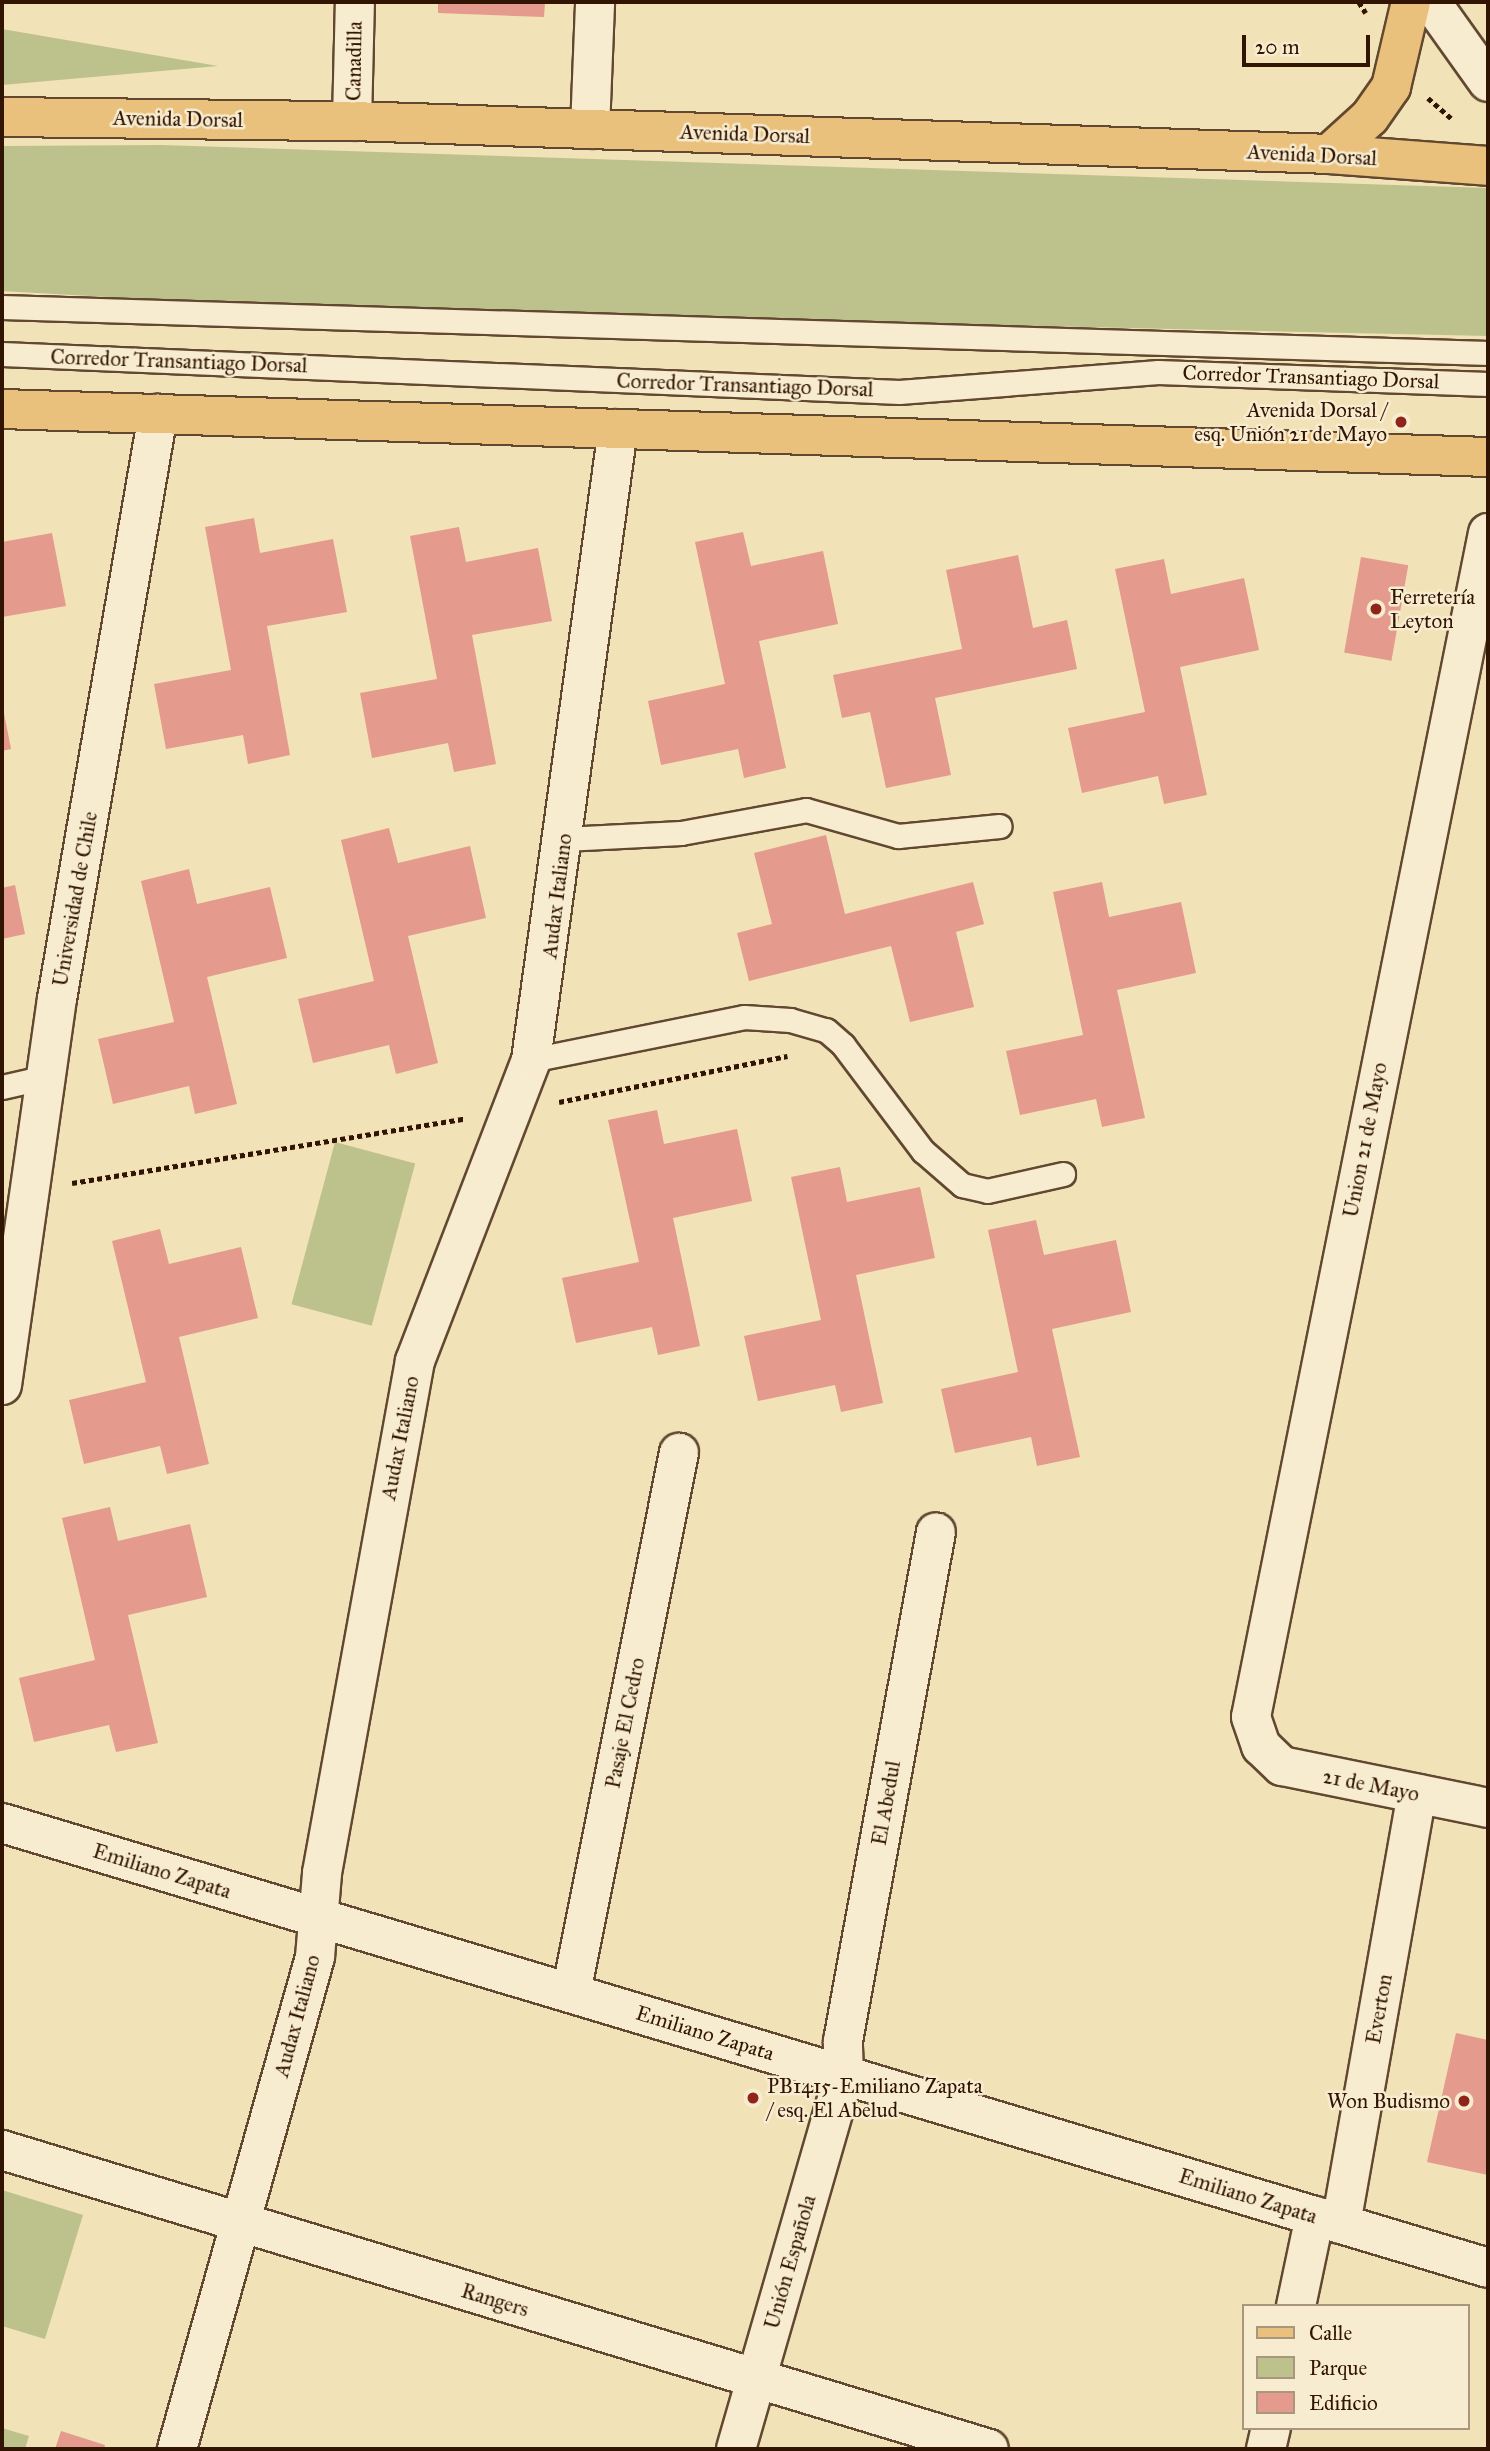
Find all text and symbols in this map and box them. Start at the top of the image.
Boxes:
street label: Canadilla [341,21,367,101]
scale bar [1245,21,1373,65]
text: 20 m [1255,34,1300,60]
street label: Avenida Dorsal [113,105,243,133]
street label: Avenida Dorsal [680,119,810,149]
street label: Avenida Dorsal [1246,139,1378,171]
street label: Corredor Transantiago Dorsal [50,344,308,378]
street label: Corredor Transantiago Dorsal [1182,360,1440,394]
street label: Corredor Transantiago Dorsal [616,368,874,402]
place label: Avenida Dorsal / esq. Unión 21 de Mayo [1194,397,1387,447]
marker: Avenida Dorsal / esq. Unión 21 de Mayo [1393,414,1409,430]
place label: Ferretería Leyton [1390,584,1475,634]
marker: Ferretería Leyton [1368,601,1384,617]
street label: Universidad de Chile [47,810,103,988]
street label: Audax Italiano [537,832,577,960]
street label: Union 21 de Mayo [1338,1060,1392,1220]
street label: Audax Italiano [376,1374,424,1502]
street label: Pasaje El Cedro [600,1655,650,1791]
street label: El Abedul [866,1759,906,1847]
street label: 21 de Mayo [1321,1763,1421,1807]
street label: Emiliano Zapata [90,1838,234,1904]
street label: Audax Italiano [269,1952,325,2080]
street label: Everton [1360,1972,1398,2046]
street label: Emiliano Zapata [633,2000,777,2066]
place label: PB1415-Emiliano Zapata / esq. El Abelud [767,2073,982,2123]
place label: Won Budismo [1327,2088,1450,2114]
marker: PB1415-Emiliano Zapata / esq. El Abelud [745,2090,761,2106]
marker: Won Budismo [1456,2093,1472,2109]
street label: Emiliano Zapata [1176,2163,1320,2229]
street label: Unión Española [759,2192,821,2332]
street label: Rangers [458,2278,532,2322]
legend [1242,2304,1469,2430]
text: Calle [1309,2320,1352,2346]
text: Parque [1309,2355,1367,2381]
text: Edificio [1309,2390,1378,2416]

